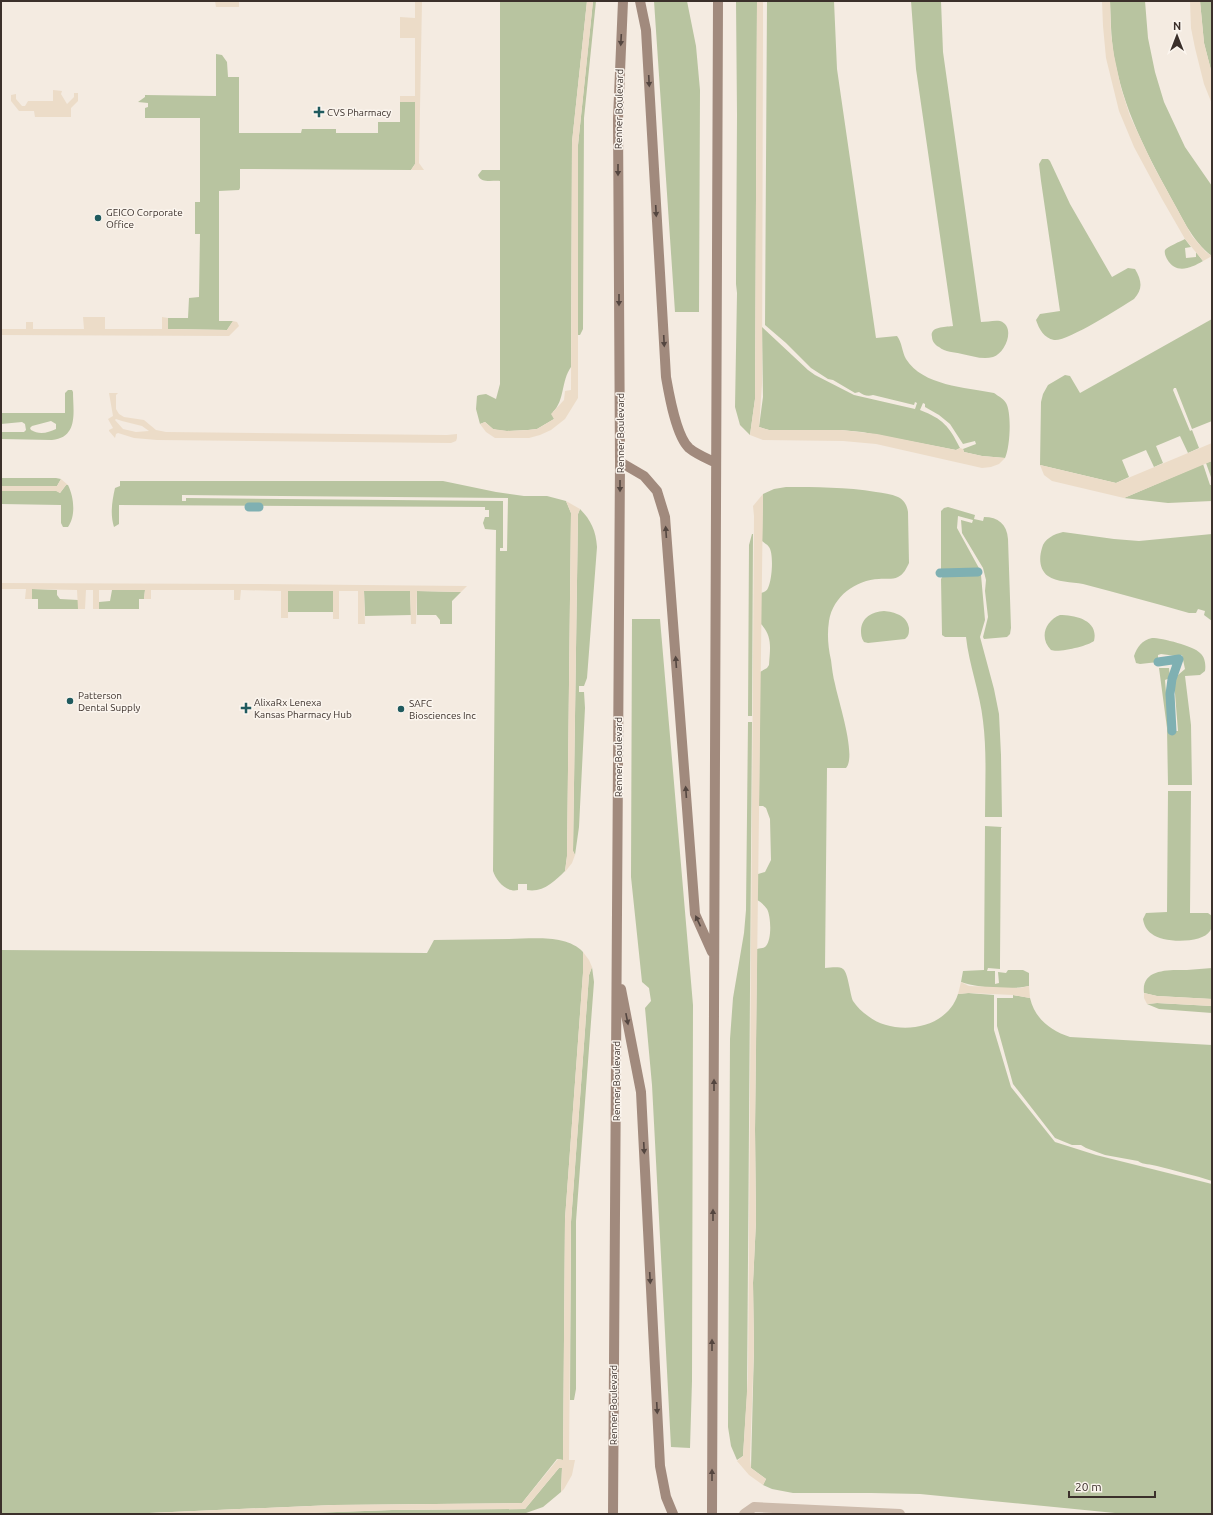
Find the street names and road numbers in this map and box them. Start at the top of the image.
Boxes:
street label: Renner Boulevard [613,69,625,149]
street label: Renner Boulevard [615,393,626,473]
street label: Renner Boulevard [613,717,624,797]
street label: Renner Boulevard [611,1041,622,1121]
street label: Renner Boulevard [608,1365,619,1445]

